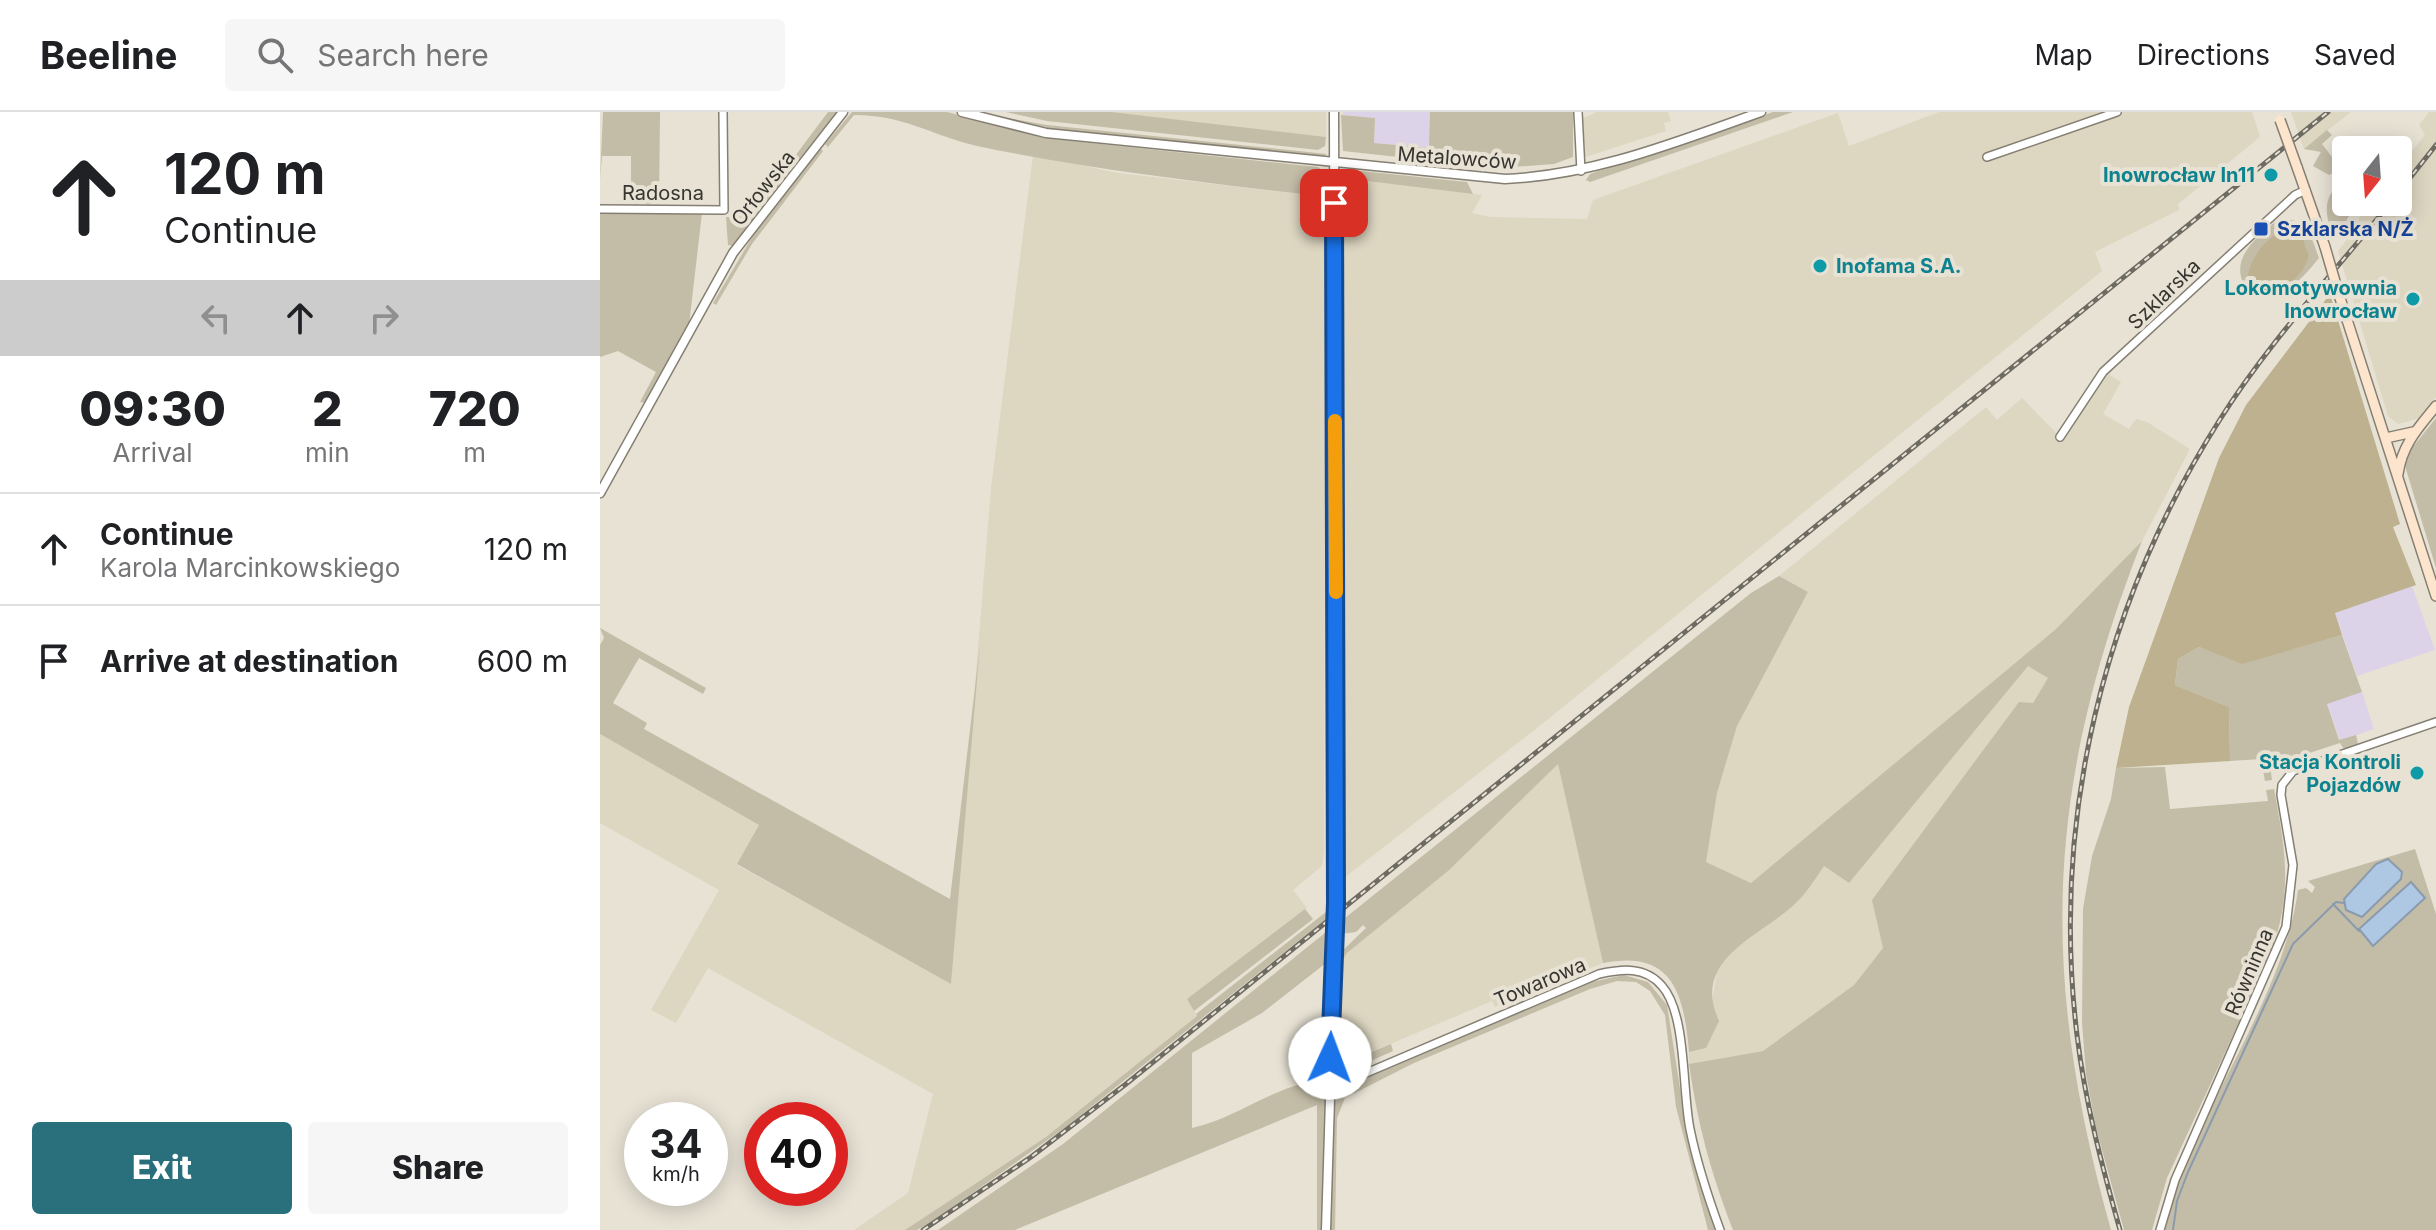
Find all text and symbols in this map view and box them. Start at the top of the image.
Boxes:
search box [225,19,785,91]
text: Beeline [40,32,177,78]
icon: search [253,33,297,77]
text: Search here [317,37,489,73]
text: Map [2034,38,2093,72]
text: Directions [2137,38,2270,72]
text: Saved [2314,38,2396,72]
north arrow [2332,136,2412,216]
map controls [2332,136,2412,216]
text: 120 m [164,140,326,208]
street label: Metalowców [1397,142,1517,174]
icon: ahead [32,144,136,248]
street label: Orłowska [726,146,800,230]
place label: Inowrocław In11 [2103,163,2255,187]
marker: Inowrocław In11 [2262,166,2280,184]
pin [1300,169,1368,237]
street label: Radosna [622,181,704,205]
icon: arrive [1312,181,1356,225]
text: Continue [164,208,317,252]
place label: Szklarska N/Ż [2277,217,2414,241]
marker: Szklarska N/Ż [2252,220,2270,238]
place label: Inofama S.A. [1836,254,1962,278]
street label: Szklarska [2123,254,2205,334]
marker: Inofama S.A. [1811,257,1829,275]
place label: Lokomotywownia Inowrocław [2224,276,2397,323]
marker: Lokomotywownia Inowrocław [2404,290,2422,308]
icon: left [194,296,238,340]
icon: ahead [278,296,322,340]
icon: right [362,296,406,340]
text: 09:30 [79,379,226,438]
text: 2 [312,379,343,438]
text: 720 [429,379,521,438]
text: Arrival [113,437,193,468]
text: min [305,437,350,468]
text: m [463,437,486,468]
text: Continue [100,516,234,552]
icon: ahead [32,527,76,571]
text: 120 m [484,531,568,567]
text: Karola Marcinkowskiego [100,552,400,583]
icon: arrive [32,639,76,683]
text: Arrive at destination [100,643,398,679]
text: 600 m [477,643,568,679]
place label: Stacja Kontroli Pojazdów [2259,750,2401,797]
marker: Stacja Kontroli Pojazdów [2408,764,2426,782]
street label: Równinna [2220,925,2278,1019]
street label: Towarowa [1491,952,1589,1012]
position arrow [1288,1016,1372,1100]
speed limit sign: 40 [744,1102,848,1206]
text: 34 [650,1119,702,1168]
button: Exit [32,1122,292,1214]
button: Share [308,1122,568,1214]
text: km/h [652,1162,700,1186]

